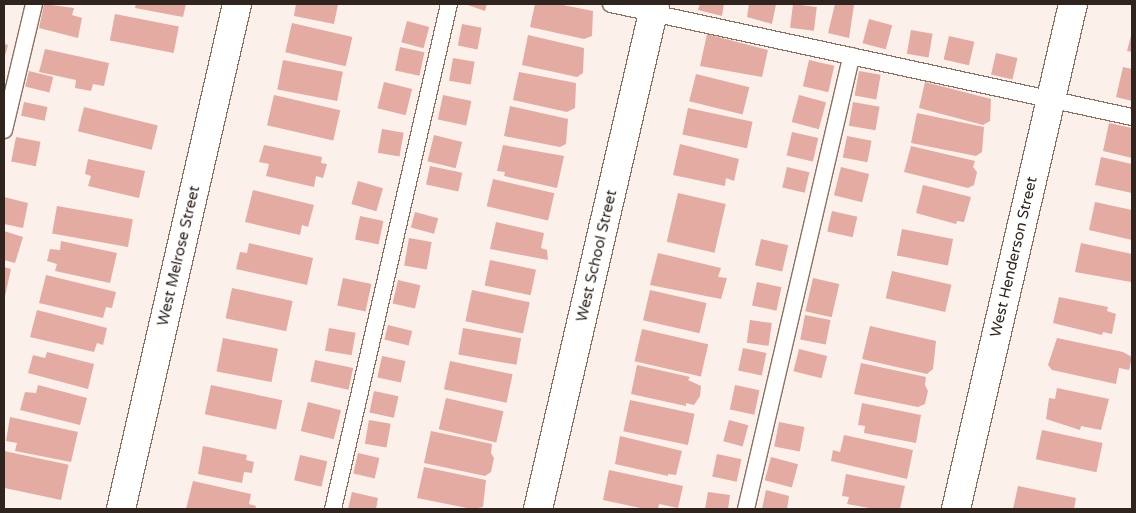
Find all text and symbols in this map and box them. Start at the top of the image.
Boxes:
street label: West Henderson Street [987,175,1041,339]
street label: West Melrose Street [154,184,204,328]
street label: West School Street [573,188,621,324]

